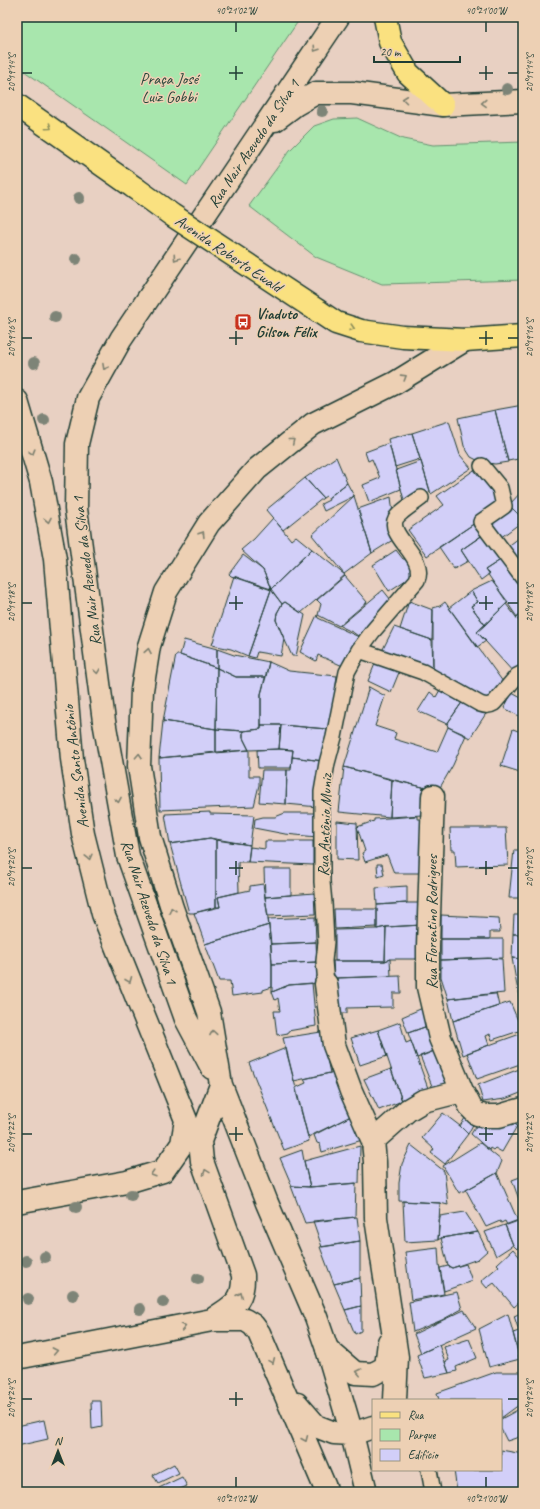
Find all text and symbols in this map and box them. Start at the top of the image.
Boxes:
text: 40°21'02"W [216,4,258,17]
text: 40°21'00"W [466,4,508,17]
scale bar [374,38,460,64]
text: 20 m [380,44,402,60]
one-way arrow [314,45,321,52]
text: 20°19'14"S [5,52,18,92]
text: 20°19'14"S [523,52,536,92]
park label: Praça José Luiz Gobbi [140,69,201,107]
street label: Rua Nair Azevedo da Silva 1 [203,75,305,211]
one-way arrow [401,95,408,104]
one-way arrow [481,99,487,107]
one-way arrow [45,122,52,130]
street label: Avenida Roberto Ewald [171,211,288,299]
one-way arrow [174,253,181,260]
place label: Viaduto Gilson Félix [256,304,318,342]
bus stop icon: Viaduto Gilson Félix [233,312,253,332]
text: 20°19'16"S [5,317,18,357]
text: 20°19'16"S [523,317,536,357]
one-way arrow [349,323,356,332]
one-way arrow [103,363,110,370]
one-way arrow [400,375,407,382]
one-way arrow [287,439,294,446]
one-way arrow [27,448,36,455]
street label: Rua Nair Azevedo da Silva 1 [68,494,106,647]
one-way arrow [43,517,51,523]
one-way arrow [197,531,205,538]
text: 20°19'18"S [5,582,18,622]
text: 20°19'18"S [523,582,536,622]
one-way arrow [144,648,152,654]
one-way arrow [93,668,102,675]
street label: Avenida Santo Antônio [58,702,93,830]
one-way arrow [135,753,144,759]
street label: Rua Antônio Muniz [313,772,337,877]
one-way arrow [113,797,122,803]
street label: Rua Nair Azevedo da Silva 1 [116,838,182,988]
text: 20°19'20"S [5,847,18,887]
text: 20°19'20"S [523,847,536,887]
street label: Rua Florentino Rodrigues [422,853,442,989]
one-way arrow [84,854,92,860]
one-way arrow [168,906,177,913]
one-way arrow [125,977,133,984]
one-way arrow [209,1030,218,1036]
text: 20°19'22"S [5,1113,18,1153]
text: 20°19'22"S [523,1113,536,1153]
one-way arrow [202,1168,210,1175]
one-way arrow [150,1169,157,1178]
one-way arrow [236,1291,244,1298]
one-way arrow [180,1323,186,1331]
one-way arrow [52,1347,58,1356]
one-way arrow [267,1358,275,1365]
one-way arrow [356,1368,363,1376]
text: 20°19'24"S [5,1378,18,1418]
text: 20°19'24"S [523,1378,536,1418]
legend [372,1399,502,1471]
text: Rua [408,1407,425,1423]
text: Parque [408,1427,437,1443]
north arrow [38,1431,78,1471]
text: N [55,1434,64,1448]
one-way arrow [300,1435,308,1442]
text: Edifício [408,1447,440,1463]
text: 40°21'02"W [216,1492,258,1505]
text: 40°21'00"W [466,1492,508,1505]

